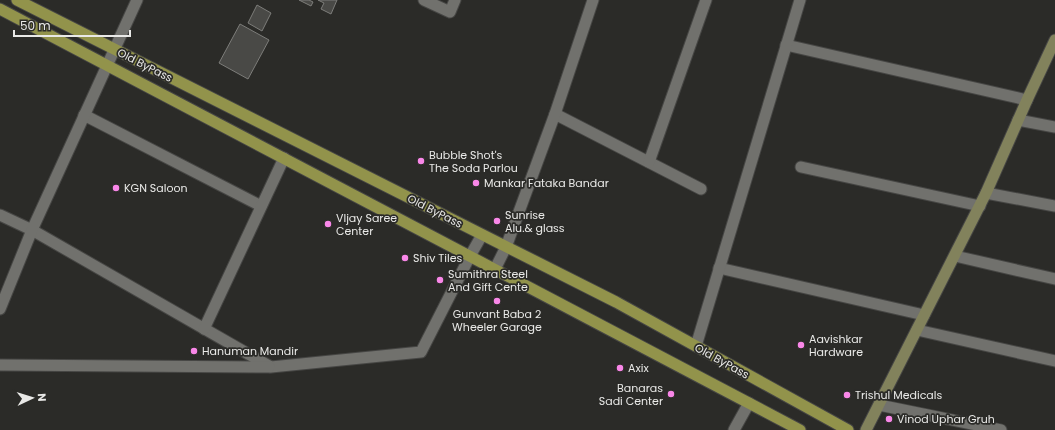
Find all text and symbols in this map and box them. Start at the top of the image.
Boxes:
scale bar [14,12,130,38]
text: 50 m [20,17,51,34]
street label: Old ByPass [115,44,176,86]
place label: Bubble Shot's The Soda Parlou [429,147,518,176]
marker: Bubble Shot's The Soda Parlou [416,156,426,166]
place label: Mankar Fataka Bandar [484,175,609,191]
marker: Mankar Fataka Bandar [471,178,481,188]
place label: KGN Saloon [124,180,188,196]
marker: KGN Saloon [111,183,121,193]
street label: Old ByPass [405,190,466,232]
place label: Sunrise Alu.& glass [505,207,565,236]
place label: VIjay Saree Center [336,210,397,239]
marker: Sunrise Alu.& glass [492,216,502,226]
marker: VIjay Saree Center [323,219,333,229]
place label: Shiv Tiles [413,250,462,266]
marker: Shiv Tiles [400,253,410,263]
place label: Sumithra Steel And Gift Cente [448,266,528,295]
marker: Sumithra Steel And Gift Cente [435,275,445,285]
marker: Gunvant Baba 2 Wheeler Garage [492,296,502,306]
place label: Gunvant Baba 2 Wheeler Garage [452,306,542,335]
place label: Aavishkar Hardware [809,331,863,360]
street label: Old ByPass [692,339,752,383]
marker: Aavishkar Hardware [796,340,806,350]
place label: Hanuman Mandir [202,343,298,359]
marker: Hanuman Mandir [189,346,199,356]
place label: Axix [628,360,649,376]
marker: Axix [615,363,625,373]
north arrow [12,378,52,418]
place label: Banaras Sadi Center [599,380,663,409]
place label: Trishul Medicals [855,387,942,403]
marker: Banaras Sadi Center [666,389,676,399]
marker: Trishul Medicals [842,390,852,400]
text: N [34,393,50,402]
place label: Vinod Uphar Gruh [897,411,995,427]
marker: Vinod Uphar Gruh [884,414,894,424]

